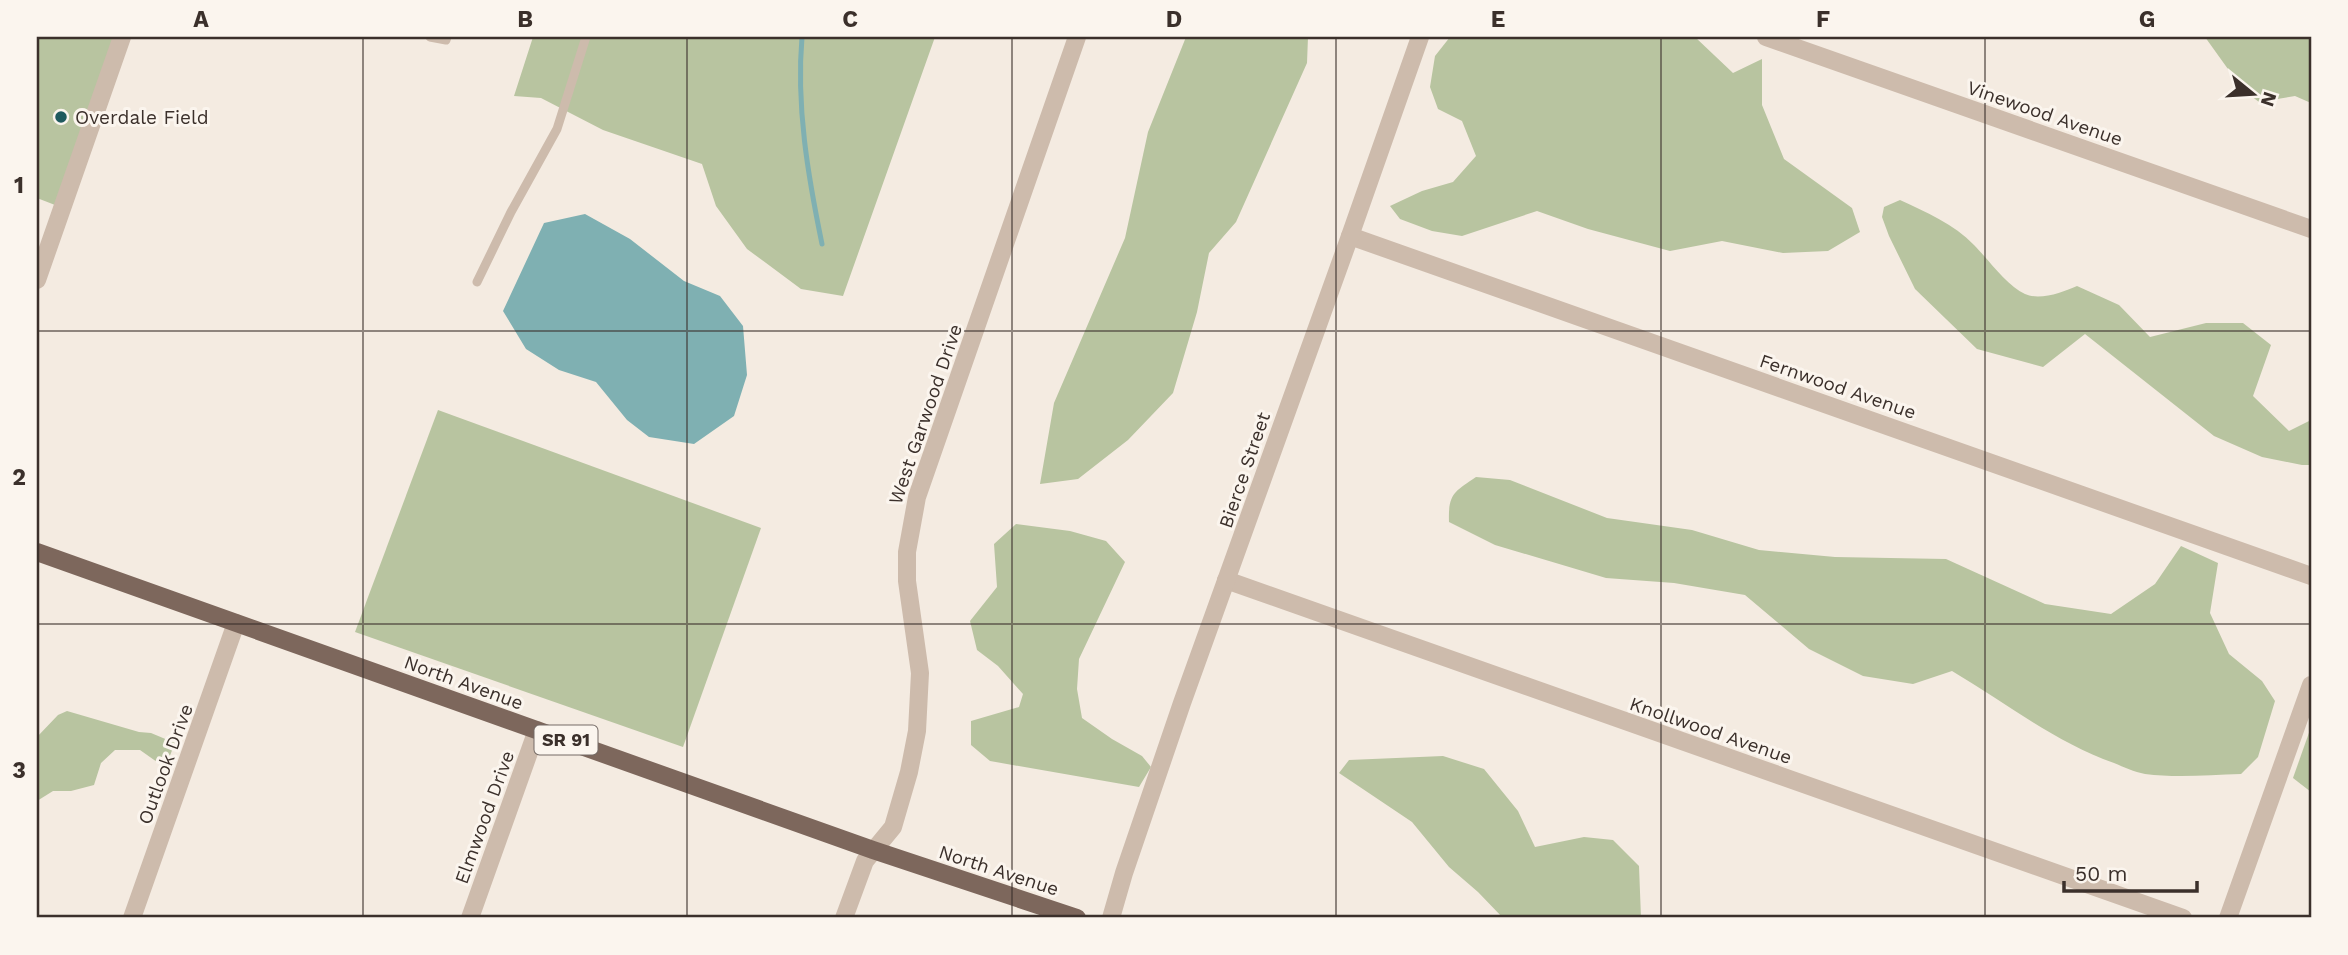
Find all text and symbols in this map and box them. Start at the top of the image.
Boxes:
text: A [193,6,209,33]
text: B [517,6,533,33]
text: C [842,6,858,33]
text: D [1166,6,1182,33]
text: E [1491,6,1505,33]
text: F [1816,6,1830,33]
text: G [2139,6,2155,33]
north arrow [2218,60,2288,130]
street label: Vinewood Avenue [1964,76,2126,151]
text: N [2256,89,2282,109]
place label: Overdale Field [75,106,209,129]
marker: Overdale Field [53,109,69,125]
text: 1 [14,172,24,199]
street label: West Garwood Drive [884,321,967,507]
street label: Fernwood Avenue [1757,349,1919,424]
street label: Bierce Street [1214,409,1275,531]
text: 2 [12,464,26,491]
street label: North Avenue [401,650,527,715]
street label: Knollwood Avenue [1627,692,1795,769]
street label: Outlook Drive [133,701,198,828]
road number: SR 91 [534,726,598,754]
street label: Elmwood Drive [450,747,519,887]
text: 3 [12,757,26,784]
street label: North Avenue [936,840,1062,901]
scale bar [2064,850,2198,894]
text: 50 m [2075,861,2127,886]

